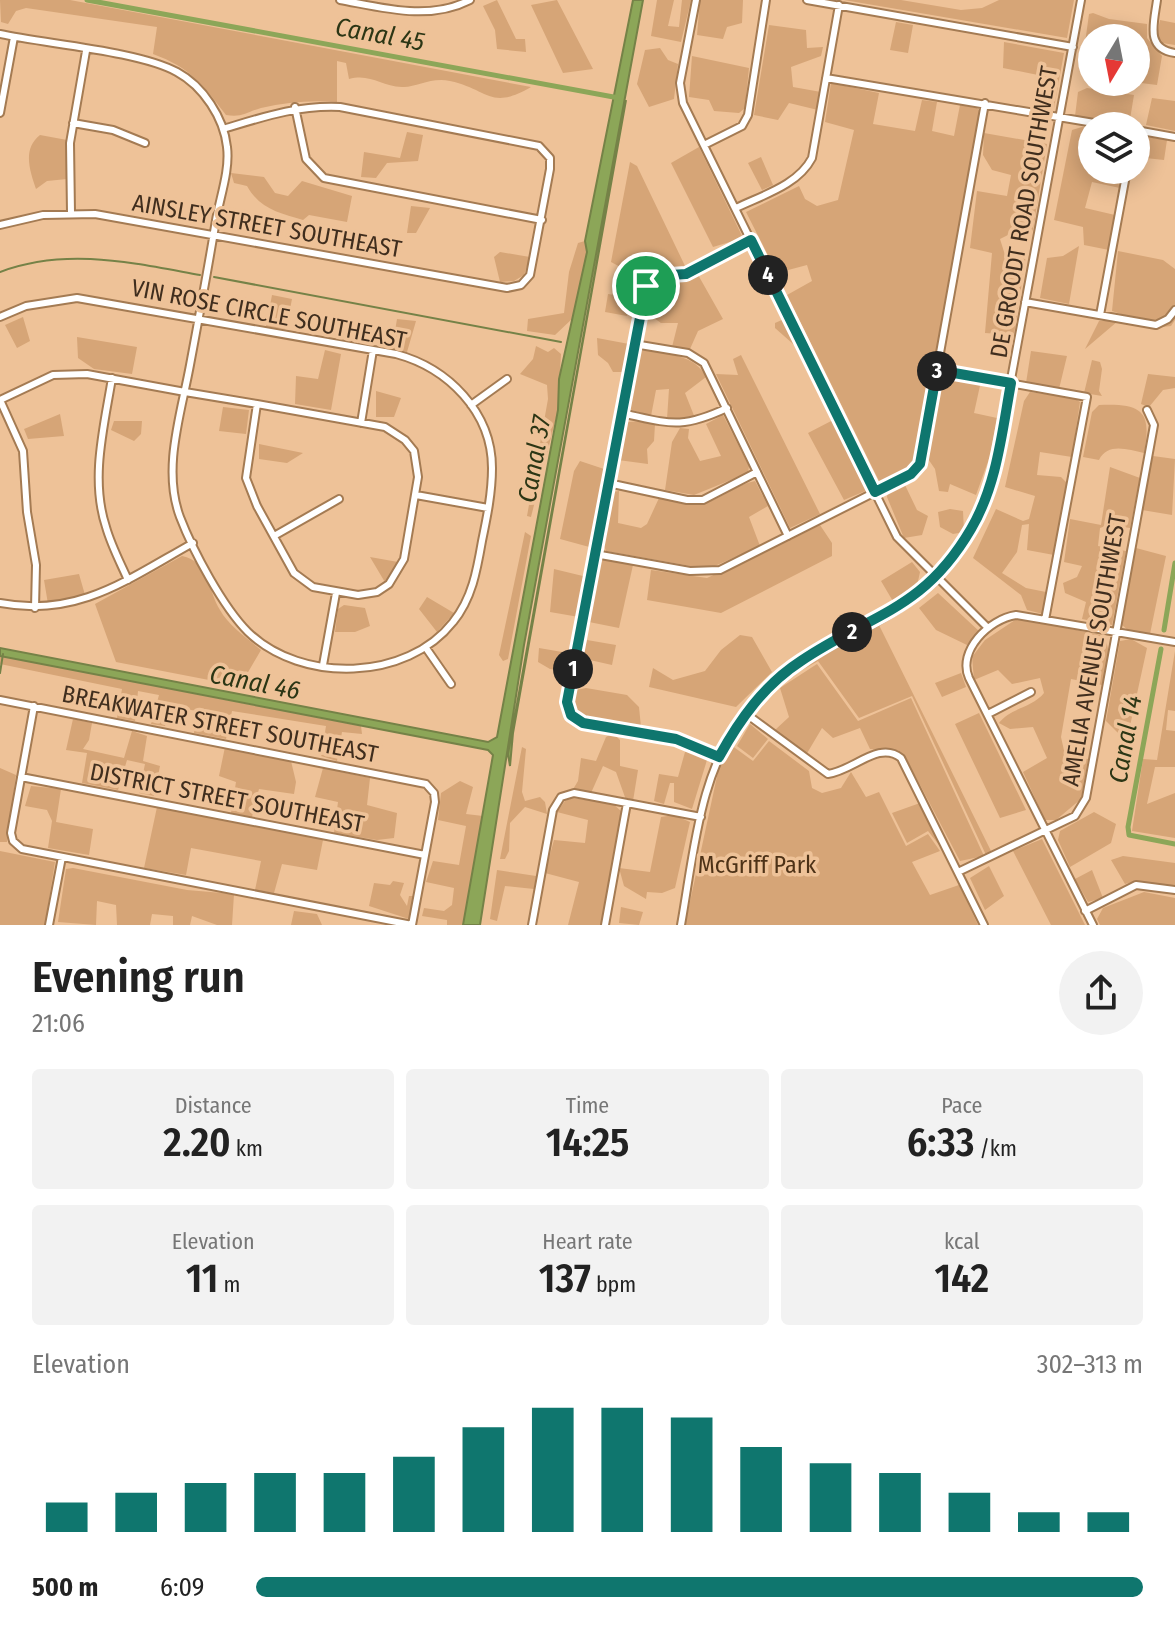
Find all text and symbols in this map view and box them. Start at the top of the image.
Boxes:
water label: Canal 45 [333,11,427,58]
north arrow [1078,24,1150,96]
map controls [1078,24,1150,184]
street label: DE GROODT ROAD SOUTHWEST [985,64,1063,360]
button: layers [1078,112,1150,184]
street label: AINSLEY STREET SOUTHEAST [130,189,404,263]
pin [612,252,680,320]
pin: 4 [748,255,788,295]
text: 4 [762,261,774,288]
icon: arrive [624,264,668,308]
street label: VIN ROSE CIRCLE SOUTHEAST [129,274,409,354]
pin: 3 [917,351,957,391]
text: 3 [932,357,942,384]
water label: Canal 37 [512,412,558,505]
street label: AMELIA AVENUE SOUTHWEST [1056,512,1132,788]
pin: 2 [832,612,872,652]
text: 2 [847,618,857,645]
pin: 1 [553,649,593,689]
text: 1 [568,655,578,682]
water label: Canal 46 [207,659,303,706]
street label: BREAKWATER STREET SOUTHEAST [60,680,380,768]
water label: Canal 14 [1103,693,1148,785]
street label: DISTRICT STREET SOUTHEAST [88,758,366,838]
park label: McGriff Park [698,851,817,879]
text: Evening run [32,951,245,1004]
button: share [1059,951,1143,1035]
text: 21:06 [32,1008,85,1039]
text: Distance [175,1092,252,1119]
text: Time [566,1092,609,1119]
text: Pace [941,1092,982,1119]
text: 2.20 [163,1119,231,1167]
text: 14:25 [546,1119,629,1167]
text: 6:33 [907,1119,974,1167]
text: km [231,1135,263,1162]
text: /km [974,1135,1017,1162]
text: Elevation [172,1228,255,1255]
text: Heart rate [542,1228,633,1255]
text: kcal [944,1228,980,1255]
text: 11 [186,1255,218,1303]
text: 137 [539,1255,591,1303]
text: 142 [934,1255,989,1303]
text: m [218,1271,241,1298]
text: bpm [591,1271,636,1298]
text: Elevation [32,1349,130,1380]
text: 302–313 m [1037,1349,1143,1380]
text: 500 m [32,1572,98,1603]
text: 6:09 [160,1572,204,1603]

